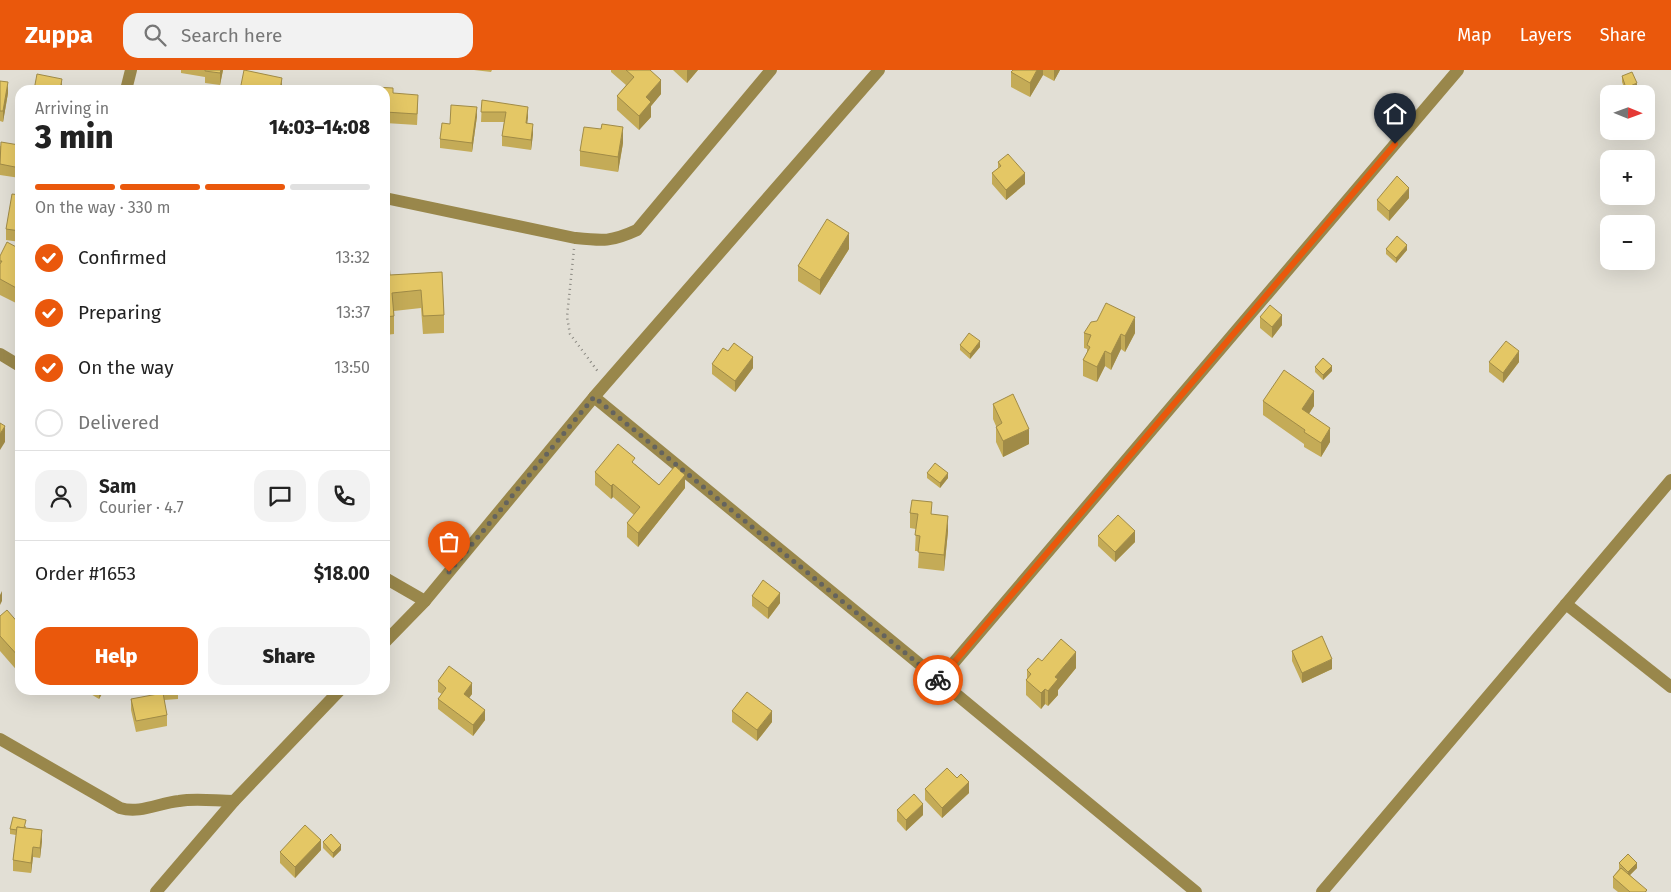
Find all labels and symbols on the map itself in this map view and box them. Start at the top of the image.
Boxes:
north arrow [1600,85,1655,140]
pin [1374,93,1416,144]
pin [428,521,470,572]
courier [913,655,963,705]

